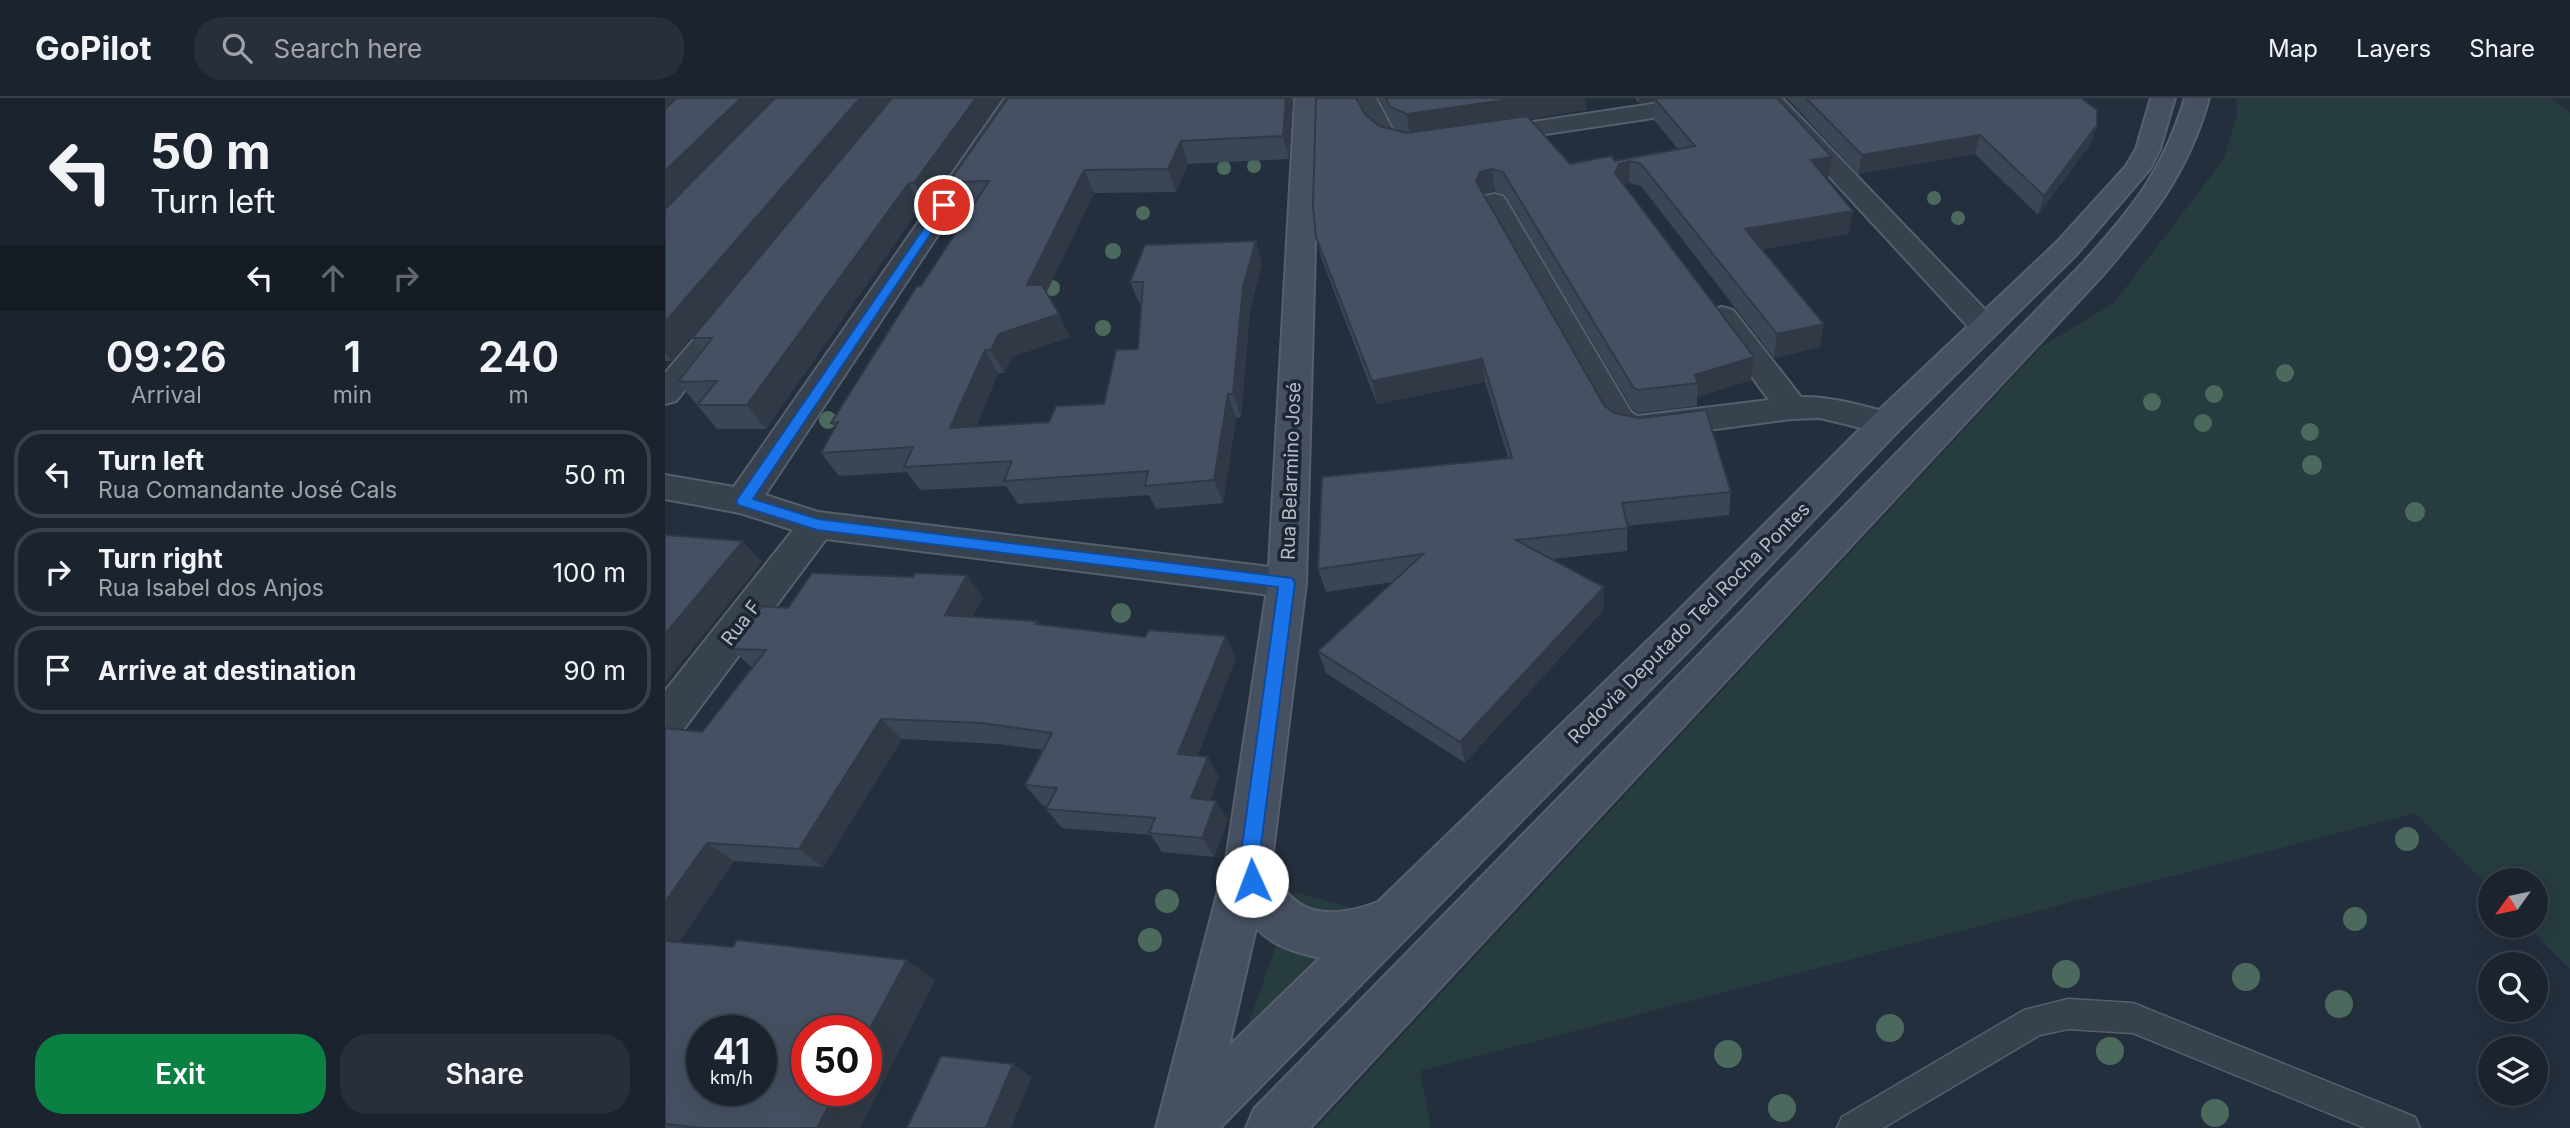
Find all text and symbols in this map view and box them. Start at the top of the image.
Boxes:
search box [194,17,684,80]
text: GoPilot [35,28,152,68]
icon: search [218,29,256,67]
text: Search here [274,33,422,64]
text: Map [2268,34,2318,63]
text: Layers [2356,34,2431,63]
text: Share [2469,34,2535,63]
text: 50 m [150,122,271,181]
icon: left [35,126,126,217]
pin [914,175,974,235]
text: Turn left [150,182,275,221]
icon: arrive [925,186,963,224]
icon: left [241,259,279,297]
icon: ahead [314,259,352,297]
icon: right [387,259,425,297]
text: 09:26 [106,331,227,382]
text: 1 [343,331,361,382]
text: 240 [478,331,559,382]
text: Arrival [131,381,202,409]
text: min [333,381,372,409]
text: m [508,381,529,409]
street label: Rua Belarmino José [1276,382,1306,560]
text: Turn left [98,445,204,476]
icon: left [39,455,77,493]
text: 50 m [564,459,626,490]
text: Rua Comandante José Cals [98,476,397,504]
street label: Rodovia Deputado Ted Rocha Pontes [1563,497,1815,749]
text: Turn right [98,543,223,574]
icon: right [39,553,77,591]
text: 100 m [553,557,626,588]
text: Rua Isabel dos Anjos [98,574,324,602]
street label: Rua F [716,596,766,650]
icon: arrive [39,651,77,689]
text: Arrive at destination [98,655,357,686]
text: 90 m [563,655,626,686]
position arrow [1215,844,1289,918]
north arrow [2478,868,2548,938]
map controls [2478,868,2548,1106]
button: search [2478,952,2548,1022]
speed limit sign: 50 [791,1015,882,1106]
text: 41 [713,1030,750,1072]
button: Exit [35,1034,326,1114]
button: Share [340,1034,630,1114]
button: layers [2478,1036,2548,1106]
text: km/h [710,1067,753,1088]

